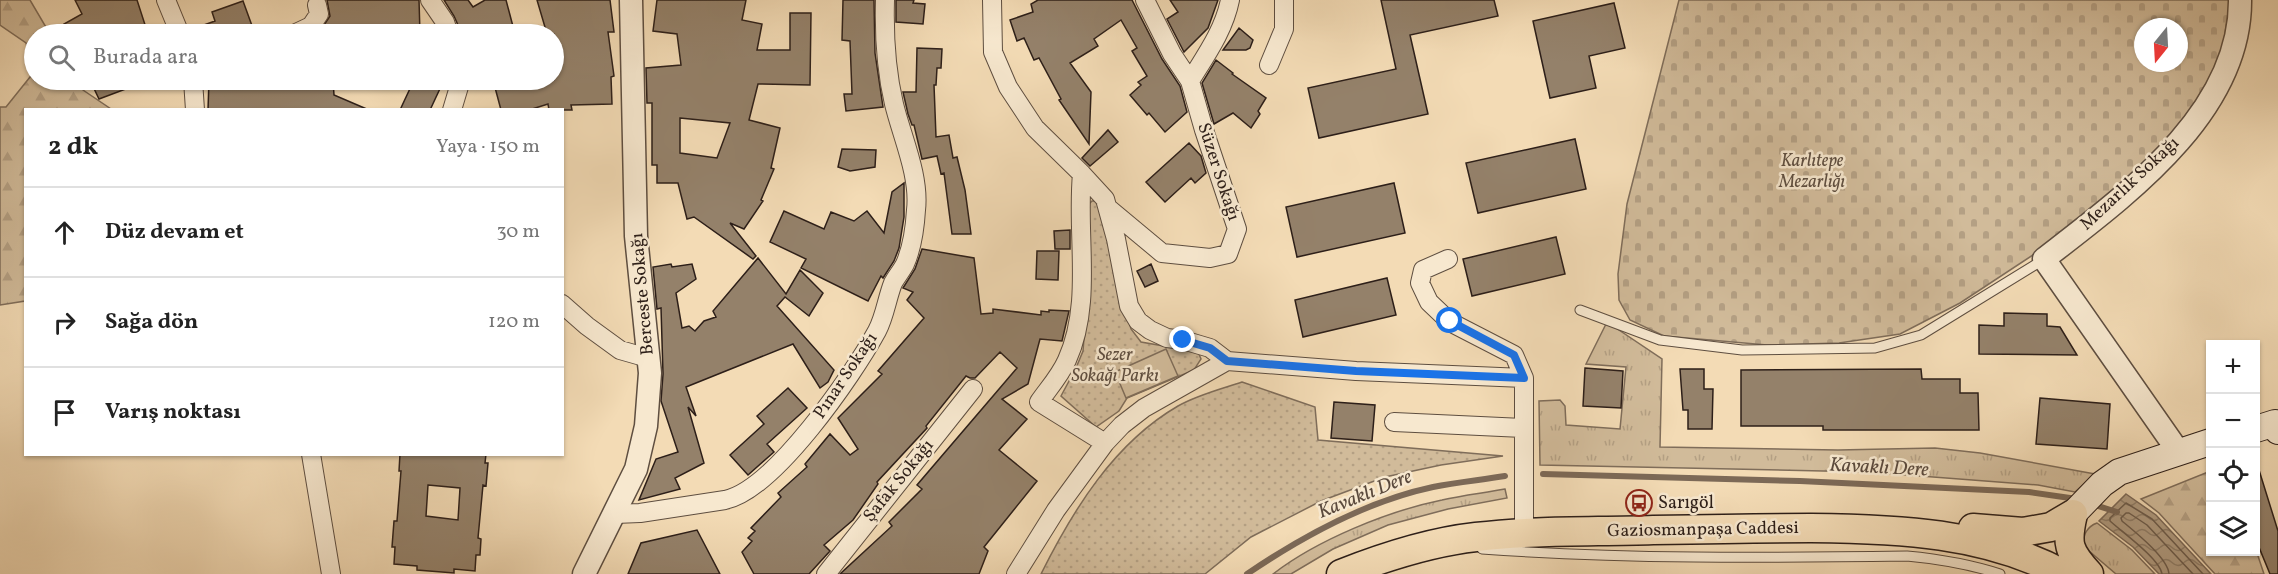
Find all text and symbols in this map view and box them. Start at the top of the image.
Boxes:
north arrow [2134,18,2188,72]
search box [24,24,564,90]
icon: search [45,41,78,74]
text: Burada ara [93,42,198,73]
street label: Süzer Sokağı [1190,120,1246,224]
text: 2 dk [48,129,98,165]
street label: Mezarlık Sokağı [2075,131,2185,237]
text: Yaya · 150 m [436,133,540,161]
park label: Karlıtepe Mezarlığı [1778,149,1845,195]
icon: ahead [48,216,81,249]
text: Düz devam et [105,217,244,248]
text: 30 m [496,218,540,246]
street label: Berceste Sokağı [625,232,661,356]
icon: right [48,306,81,339]
text: Sağa dön [105,307,198,338]
route start [1436,307,1462,333]
text: 120 m [488,308,540,336]
route end [1169,326,1195,352]
street label: Pınar Sokağı [808,328,884,424]
map controls [2206,340,2260,556]
button: + [2206,340,2260,394]
park label: Sezer Sokağı Parkı [1071,343,1159,389]
button: − [2206,394,2260,448]
icon: arrive [48,396,81,429]
text: Varış noktası [105,397,241,428]
street label: Şafak Sokağı [858,434,940,528]
button: locate [2206,448,2260,502]
water label: Kavaklı Dere [1829,451,1930,485]
water label: Kavaklı Dere [1314,463,1417,527]
bus stop icon: Sarıgöl [1624,488,1654,518]
place label: Sarıgöl [1658,491,1714,516]
button: layers [2206,502,2260,556]
street label: Gaziosmanpaşa Caddesi [1607,516,1799,544]

